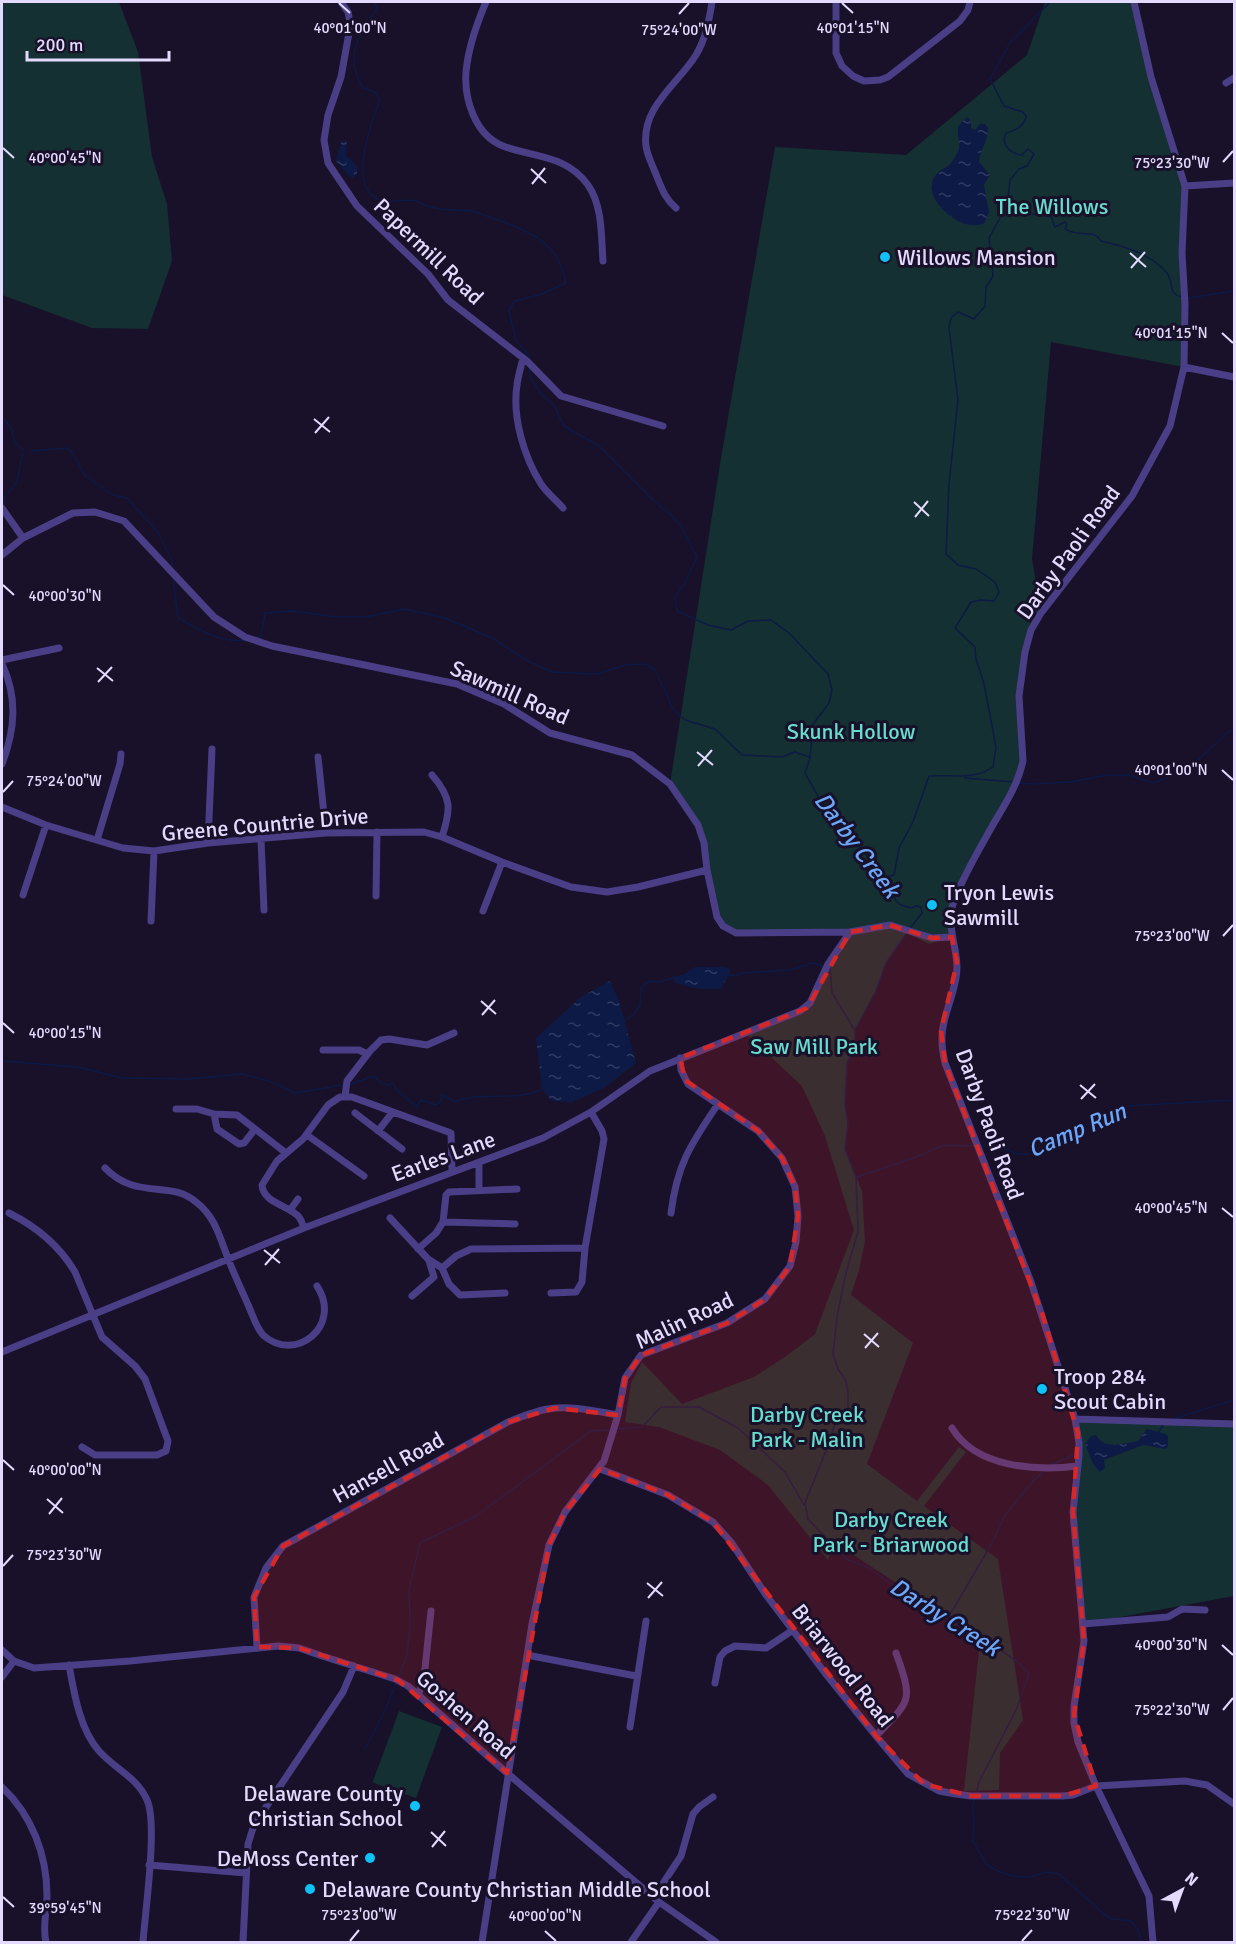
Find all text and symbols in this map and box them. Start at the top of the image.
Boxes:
text: 40°01'00"N [313,19,387,37]
text: 40°01'15"N [816,19,890,37]
text: 75°24'00"W [641,21,717,39]
scale bar [27,24,170,62]
text: 200 m [36,34,83,56]
text: 40°00'45"N [28,149,102,167]
text: 75°23'30"W [1134,154,1210,172]
street label: Papermill Road [368,192,489,310]
park label: The Willows [996,193,1108,220]
place label: Willows Mansion [897,244,1056,271]
marker: Willows Mansion [878,250,892,264]
text: 40°01'15"N [1134,324,1208,342]
street label: Darby Paoli Road [1011,480,1126,624]
text: 40°00'30"N [28,587,102,605]
street label: Sawmill Road [446,654,573,731]
park label: Skunk Hollow [787,718,915,745]
text: 40°01'00"N [1134,761,1208,779]
text: 75°24'00"W [26,772,102,790]
water label: Darby Creek [808,786,908,905]
street label: Greene Countrie Drive [161,802,370,847]
place label: Tryon Lewis Sawmill [944,879,1054,931]
marker: Tryon Lewis Sawmill [925,898,939,912]
text: 75°23'00"W [1134,927,1210,945]
text: 40°00'15"N [28,1024,102,1042]
park label: Saw Mill Park [750,1033,878,1060]
street label: Darby Paoli Road [950,1045,1029,1203]
water label: Camp Run [1023,1096,1131,1164]
street label: Earles Lane [387,1125,499,1188]
text: 40°00'45"N [1134,1199,1208,1217]
street label: Malin Road [631,1286,738,1355]
place label: Troop 284 Scout Cabin [1054,1363,1166,1415]
marker: Troop 284 Scout Cabin [1035,1382,1049,1396]
park label: Darby Creek Park - Malin [750,1401,864,1453]
street label: Hansell Road [328,1426,449,1509]
text: 40°00'00"N [28,1461,102,1479]
park label: Darby Creek Park - Briarwood [813,1506,969,1558]
text: 75°23'30"W [26,1546,102,1564]
water label: Darby Creek [884,1571,1007,1664]
street label: Briarwood Road [786,1598,899,1732]
text: 40°00'30"N [1134,1636,1208,1654]
street label: Goshen Road [411,1664,521,1765]
text: 75°22'30"W [1134,1701,1210,1719]
place label: Delaware County Christian School [243,1780,404,1832]
marker: Delaware County Christian School [408,1799,422,1813]
place label: DeMoss Center [217,1845,358,1872]
marker: DeMoss Center [363,1851,377,1865]
north arrow [1152,1860,1212,1920]
text: N [1180,1868,1202,1891]
place label: Delaware County Christian Middle School [322,1876,711,1903]
marker: Delaware County Christian Middle School [303,1882,317,1896]
text: 39°59'45"N [28,1899,102,1917]
text: 75°23'00"W [321,1906,397,1924]
text: 75°22'30"W [994,1906,1070,1924]
text: 40°00'00"N [508,1907,582,1925]

